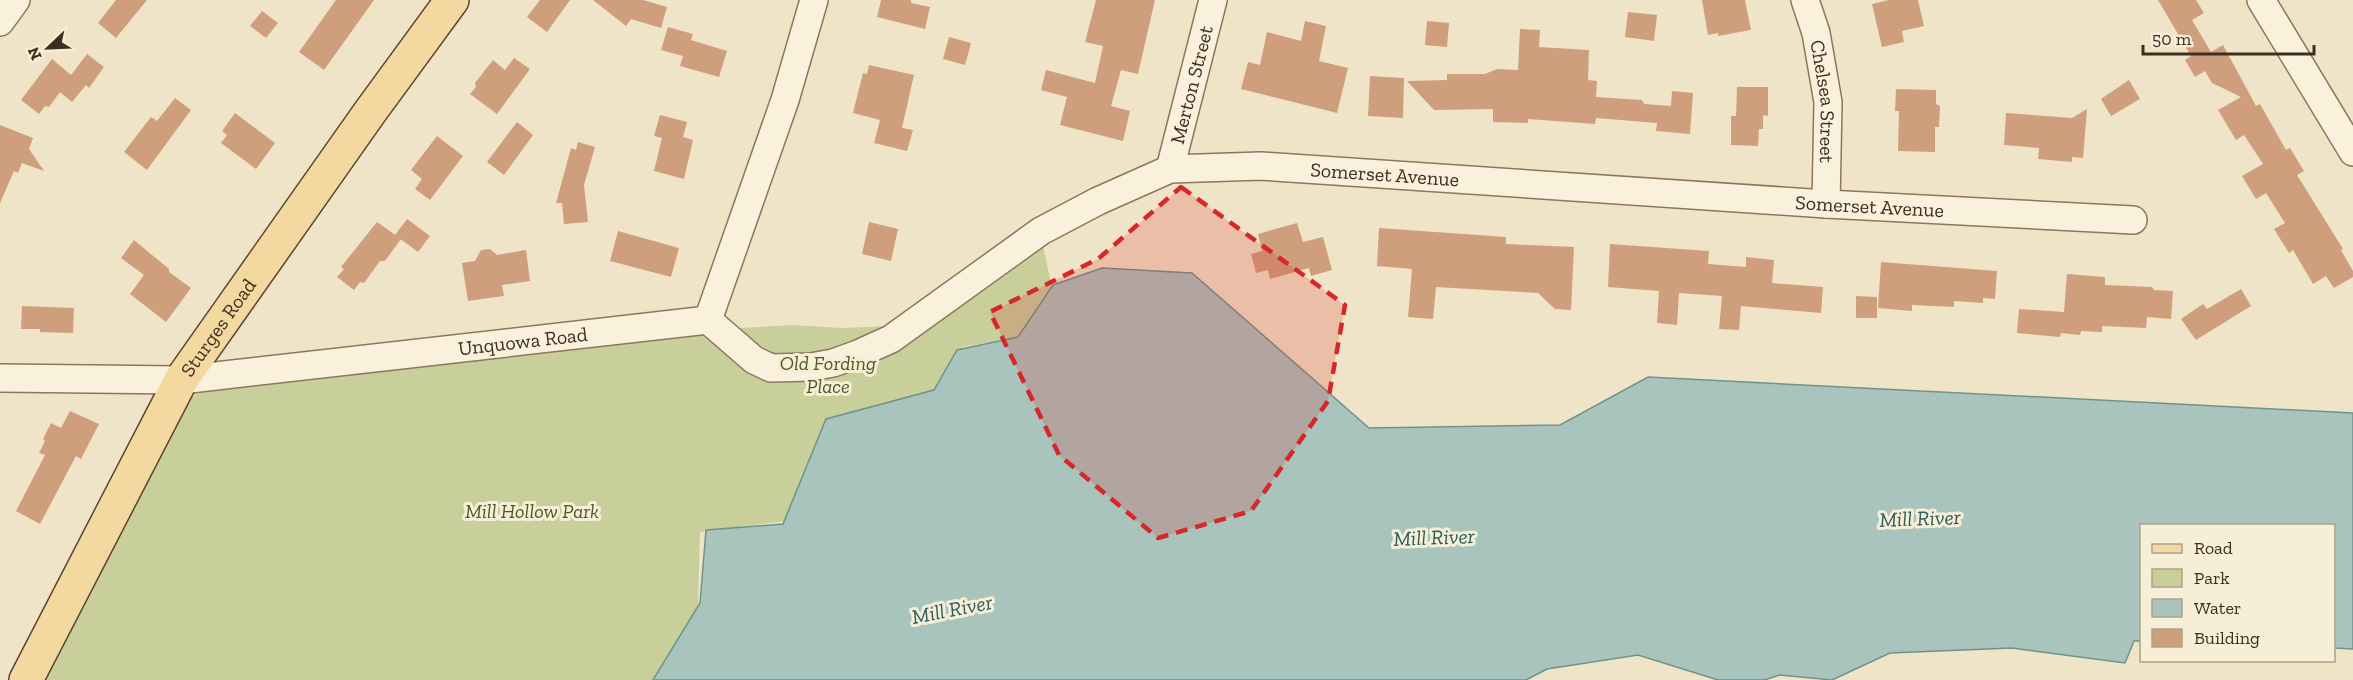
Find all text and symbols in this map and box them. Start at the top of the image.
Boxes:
north arrow [18,18,78,78]
scale bar [2143,18,2314,56]
street label: Merton Street [1165,22,1218,146]
text: 50 m [2152,28,2192,50]
street label: Chelsea Street [1805,38,1841,164]
text: N [24,44,46,63]
street label: Somerset Avenue [1310,157,1460,191]
street label: Somerset Avenue [1794,190,1945,222]
street label: Sturges Road [175,274,261,381]
street label: Unquowa Road [457,322,589,360]
park label: Old Fording Place [780,351,877,398]
park label: Mill Hollow Park [465,499,599,523]
water label: Mill River [1879,504,1962,532]
water label: Mill River [1393,523,1476,551]
legend [2140,524,2335,662]
text: Road [2194,537,2233,559]
text: Park [2194,567,2230,589]
water label: Mill River [910,589,995,629]
text: Water [2194,597,2241,619]
text: Building [2194,627,2260,649]

